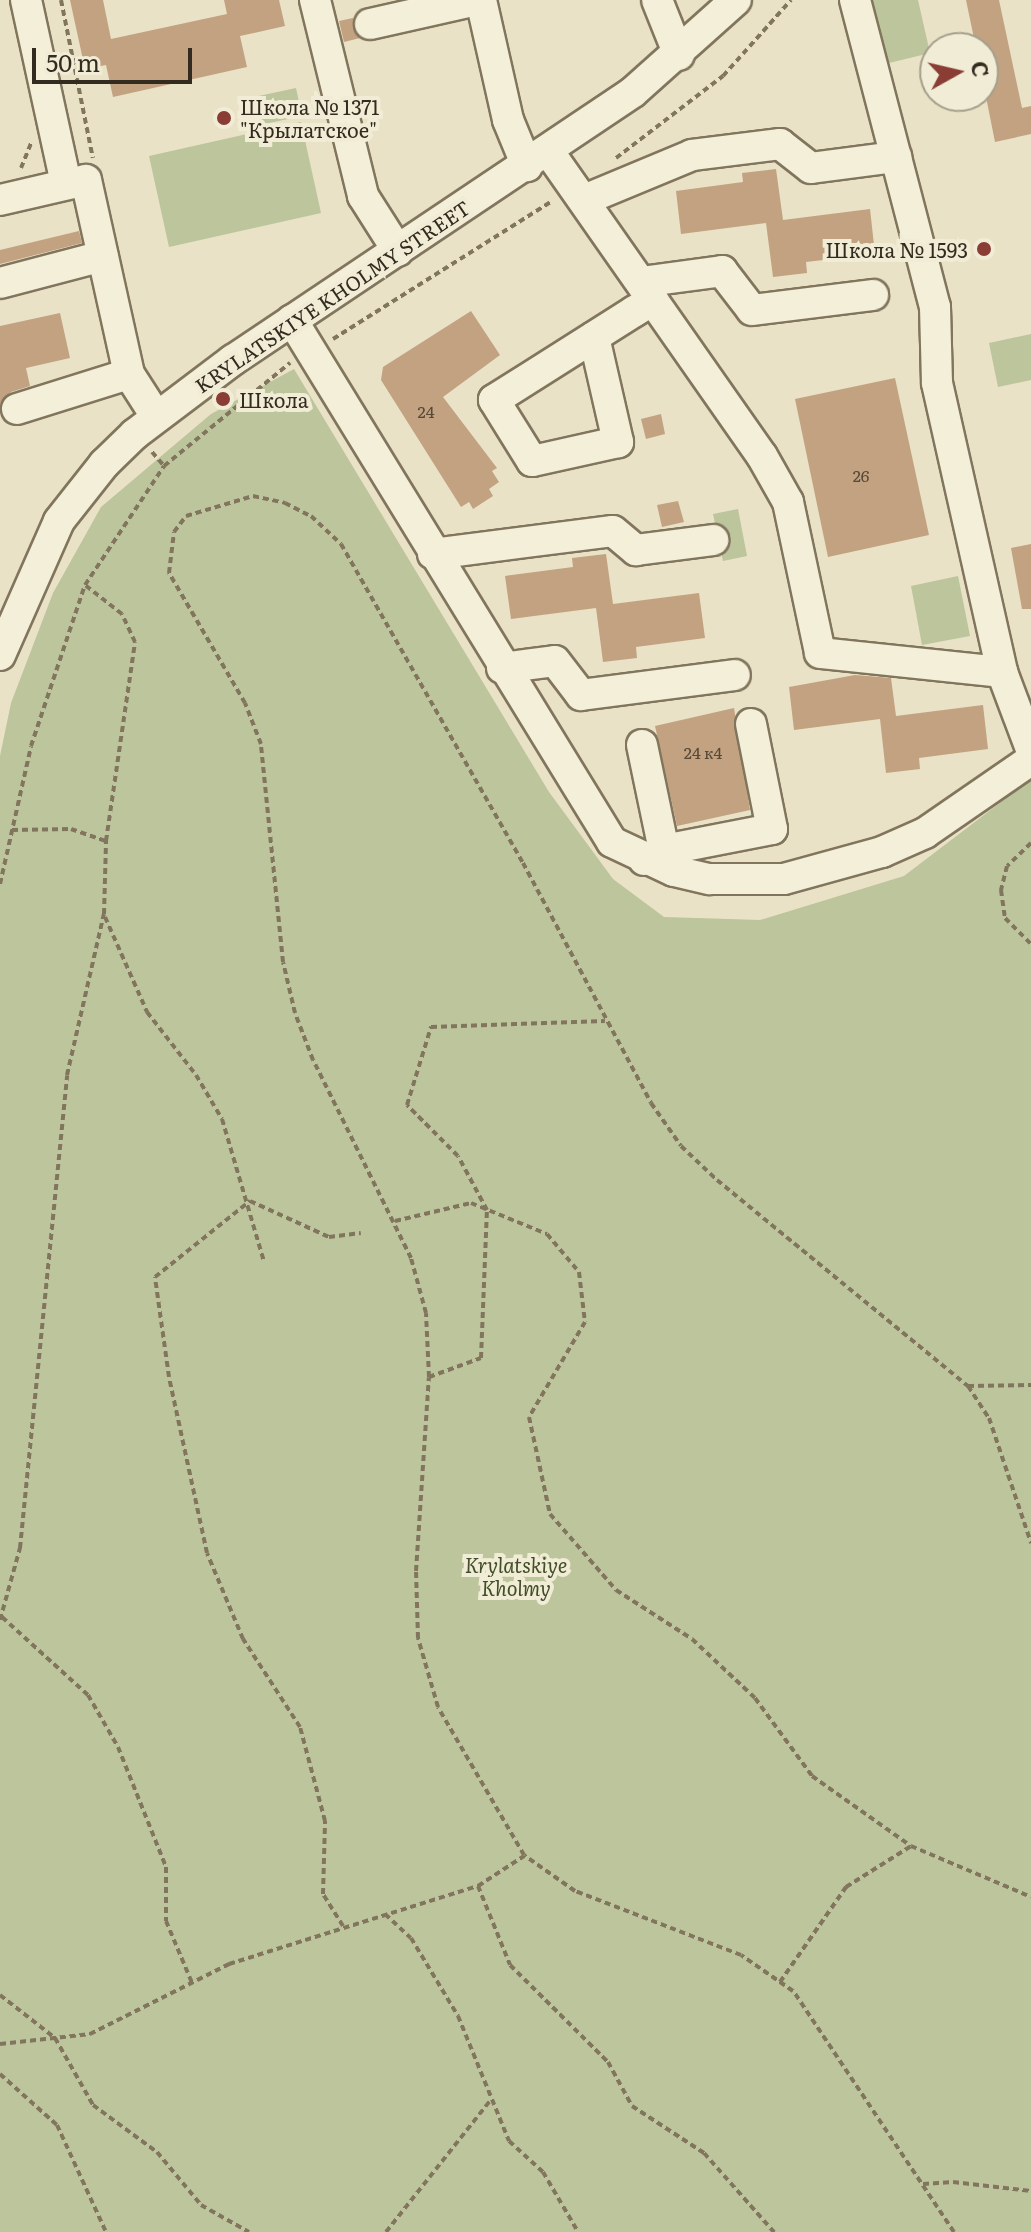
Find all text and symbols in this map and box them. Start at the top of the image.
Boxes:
scale bar [36,32,196,82]
north arrow [919,32,999,112]
text: 50 m [46,44,100,79]
text: С [964,59,999,79]
place label: Школа № 1371 "Крылатское" [240,94,379,141]
marker: Школа № 1371 "Крылатское" [215,109,233,127]
street label: KRYLATSKIYE KHOLMY STREET [190,195,474,397]
place label: Школа № 1593 [826,237,968,261]
marker: Школа № 1593 [975,240,993,258]
place label: Школа [239,387,309,411]
marker: Школа [214,390,232,408]
house number: 24 [418,401,434,421]
house number: 26 [853,465,869,485]
house number: 24 к4 [684,742,722,762]
park label: Krylatskiye Kholmy [465,1553,567,1600]

